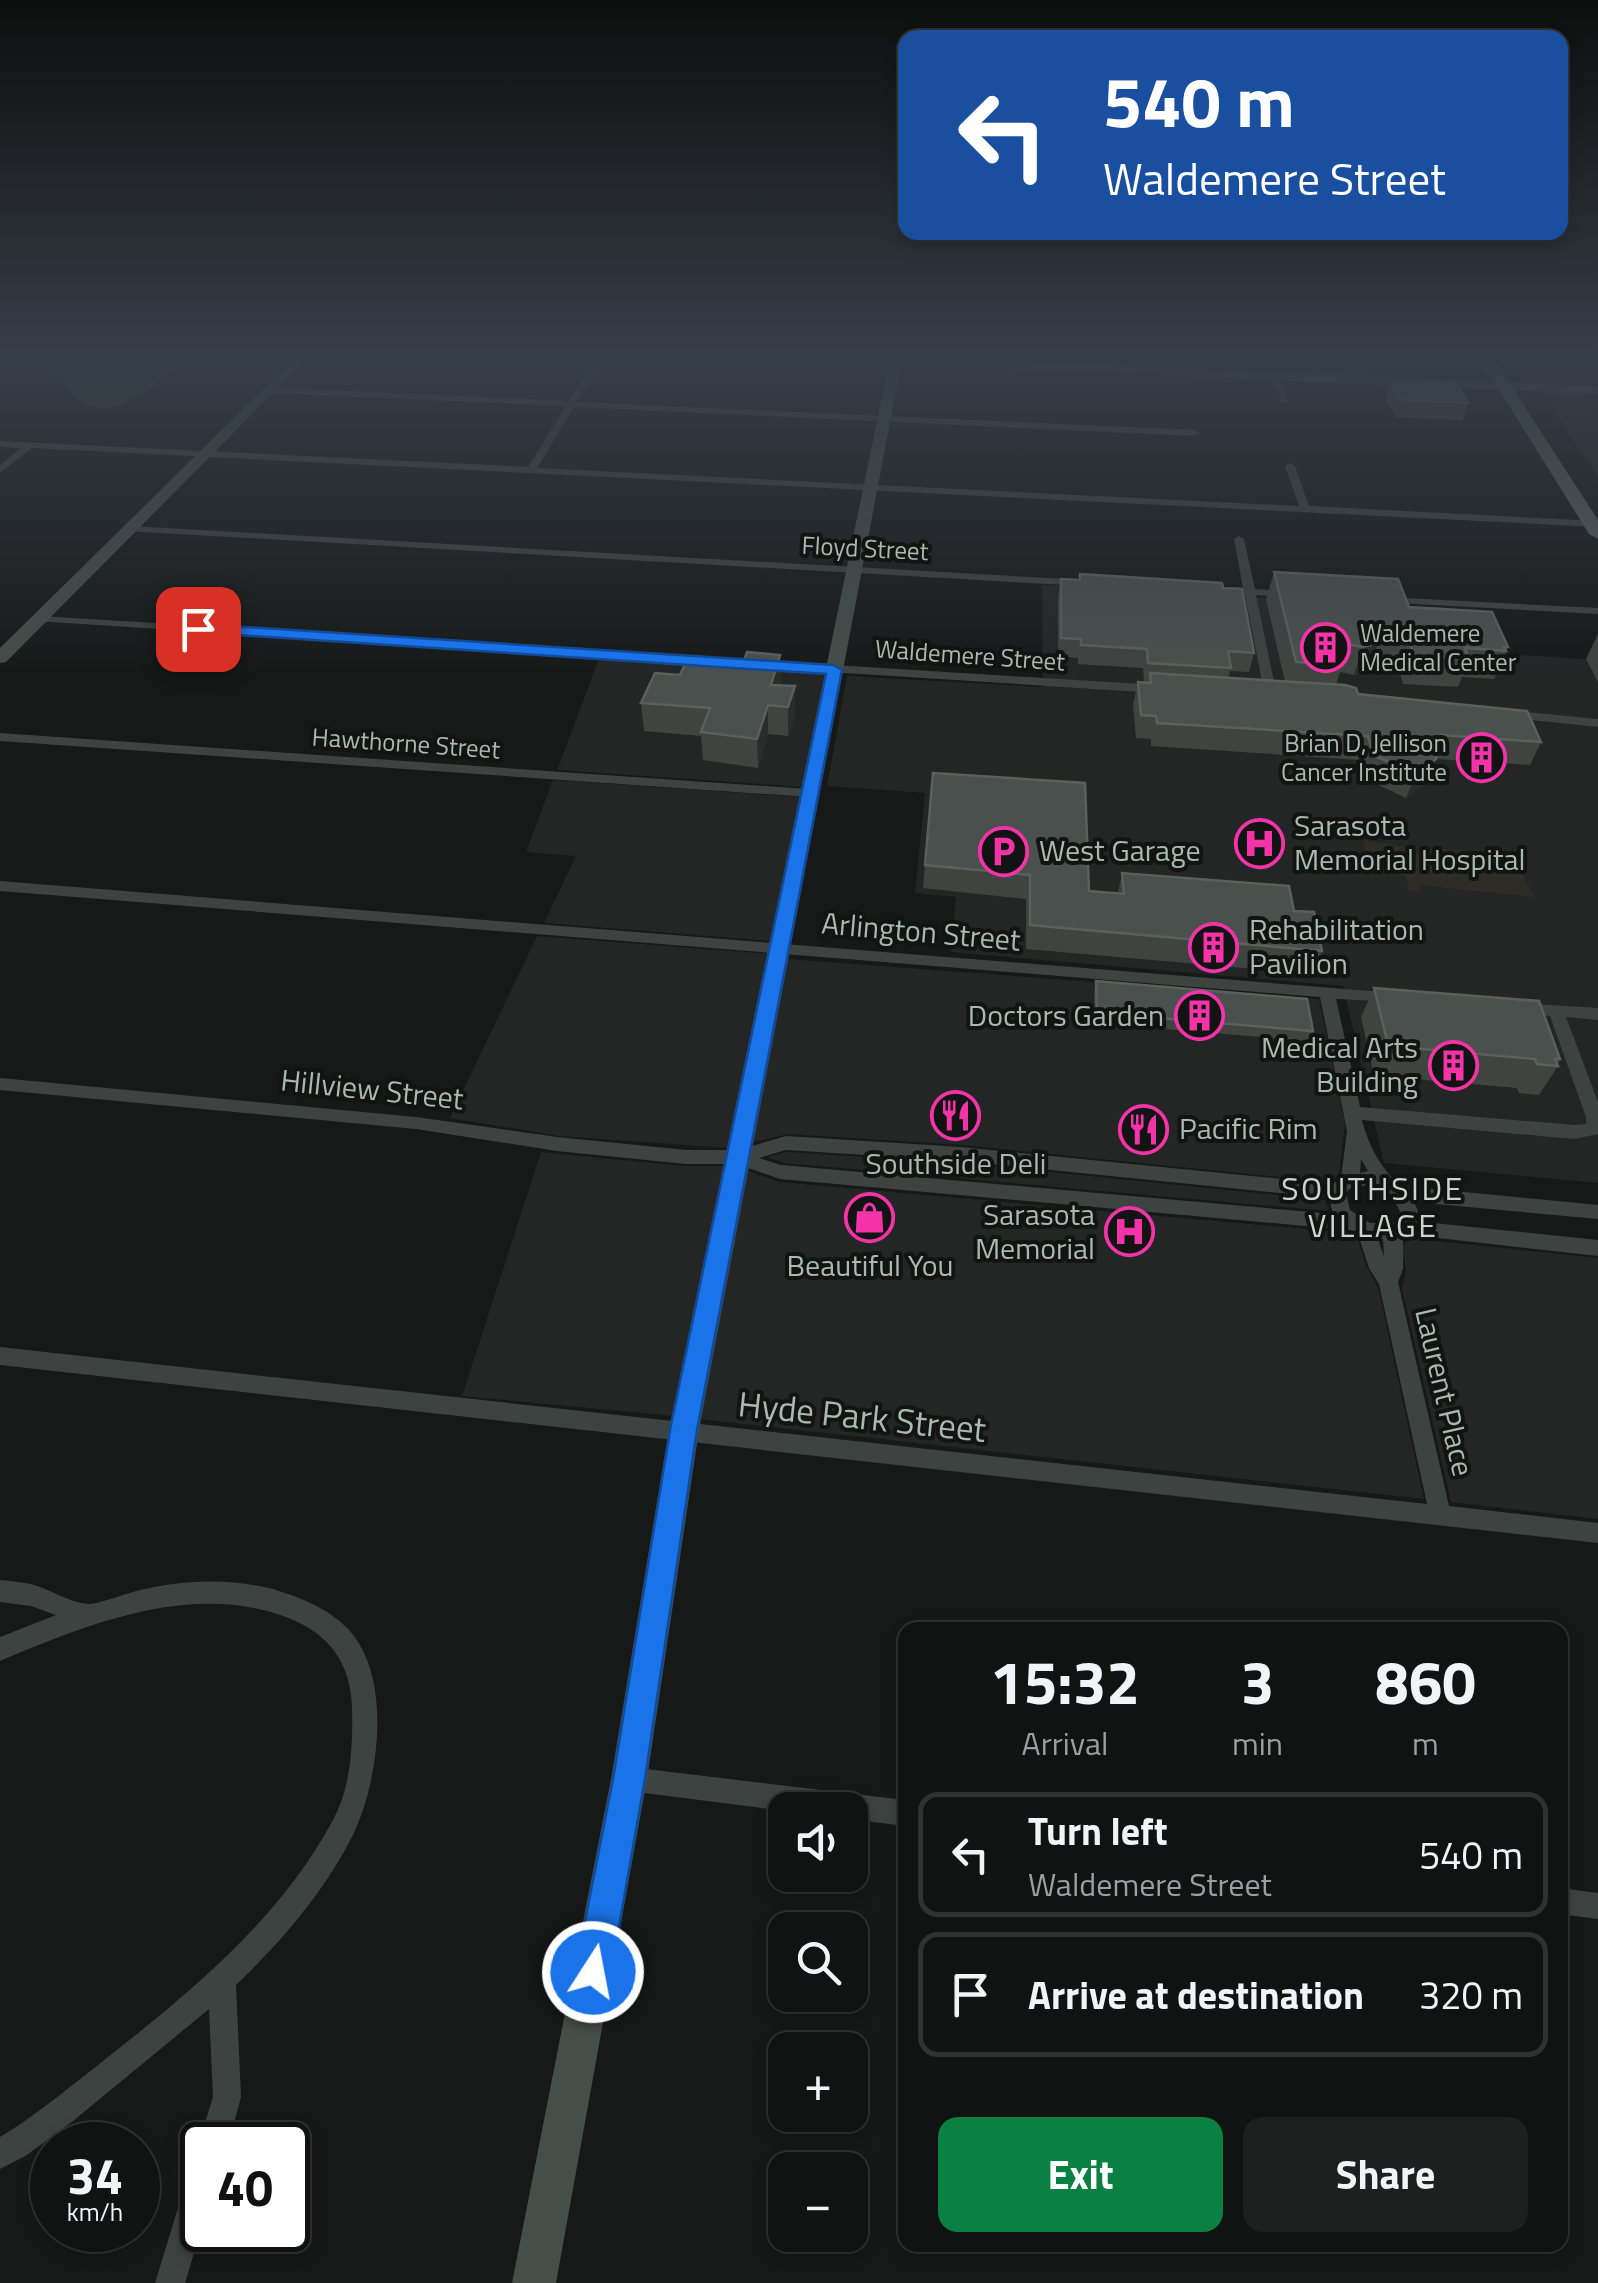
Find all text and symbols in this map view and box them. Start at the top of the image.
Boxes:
text: 540 m [1103,48,1295,154]
icon: left [938,70,1068,200]
text: Waldemere Street [1103,144,1446,212]
street label: Floyd Street [801,526,930,570]
pin [156,587,241,672]
icon: arrive [171,602,226,657]
place label: Waldemere Medical Center [1360,614,1517,681]
building icon: Waldemere Medical Center [1299,621,1351,673]
street label: Waldemere Street [874,629,1067,681]
street label: Hawthorne Street [311,717,502,769]
place label: Brian D, Jellison Cancer Institute [1281,724,1447,791]
building icon: Brian D, Jellison Cancer Institute [1456,731,1508,783]
place label: Sarasota Memorial Hospital [1294,802,1525,882]
hospital icon: Sarasota Memorial Hospital [1233,817,1285,869]
parking icon: West Garage [978,825,1030,877]
place label: West Garage [1039,827,1201,873]
street label: Arlington Street [820,899,1023,963]
place label: Rehabilitation Pavilion [1249,906,1424,986]
building icon: Rehabilitation Pavilion [1188,921,1240,973]
building icon: Doctors Garden [1173,990,1225,1042]
place label: Doctors Garden [968,992,1164,1038]
place label: Medical Arts Building [1261,1024,1418,1104]
building icon: Medical Arts Building [1427,1039,1479,1091]
street label: Hillview Street [278,1057,466,1122]
restaurant icon: Southside Deli [930,1089,982,1141]
restaurant icon: Pacific Rim [1118,1103,1170,1155]
place label: Pacific Rim [1179,1105,1318,1151]
place label: Southside Deli [866,1140,1046,1186]
district label: SOUTHSIDE VILLAGE [1281,1164,1465,1249]
shop icon: Beautiful You [844,1191,896,1243]
place label: Sarasota Memorial [975,1191,1095,1271]
hospital icon: Sarasota Memorial [1104,1206,1156,1258]
place label: Beautiful You [787,1242,953,1288]
street label: Laurent Place [1403,1303,1487,1481]
street label: Hyde Park Street [735,1376,989,1456]
text: 15:32 [990,1636,1140,1727]
text: 3 [1241,1636,1274,1727]
text: 860 [1375,1636,1476,1727]
text: Arrival [1022,1719,1108,1767]
text: min [1232,1719,1283,1767]
text: m [1412,1719,1439,1767]
map controls [768,1792,868,2252]
button: sound [768,1792,868,1892]
text: Turn left [1028,1802,1168,1860]
text: 540 m [1419,1826,1523,1884]
icon: left [943,1827,998,1882]
text: Waldemere Street [1028,1860,1272,1908]
button: search [768,1912,868,2012]
position arrow [541,1920,645,2024]
text: Arrive at destination [1028,1966,1364,2024]
text: 320 m [1419,1966,1523,2024]
icon: arrive [943,1967,998,2022]
button: + [768,2032,868,2132]
button: Exit [938,2117,1223,2232]
button: Share [1243,2117,1528,2232]
speed limit sign: 40 [180,2122,310,2252]
text: 34 [67,2137,123,2213]
button: − [768,2152,868,2252]
text: km/h [67,2193,123,2231]

